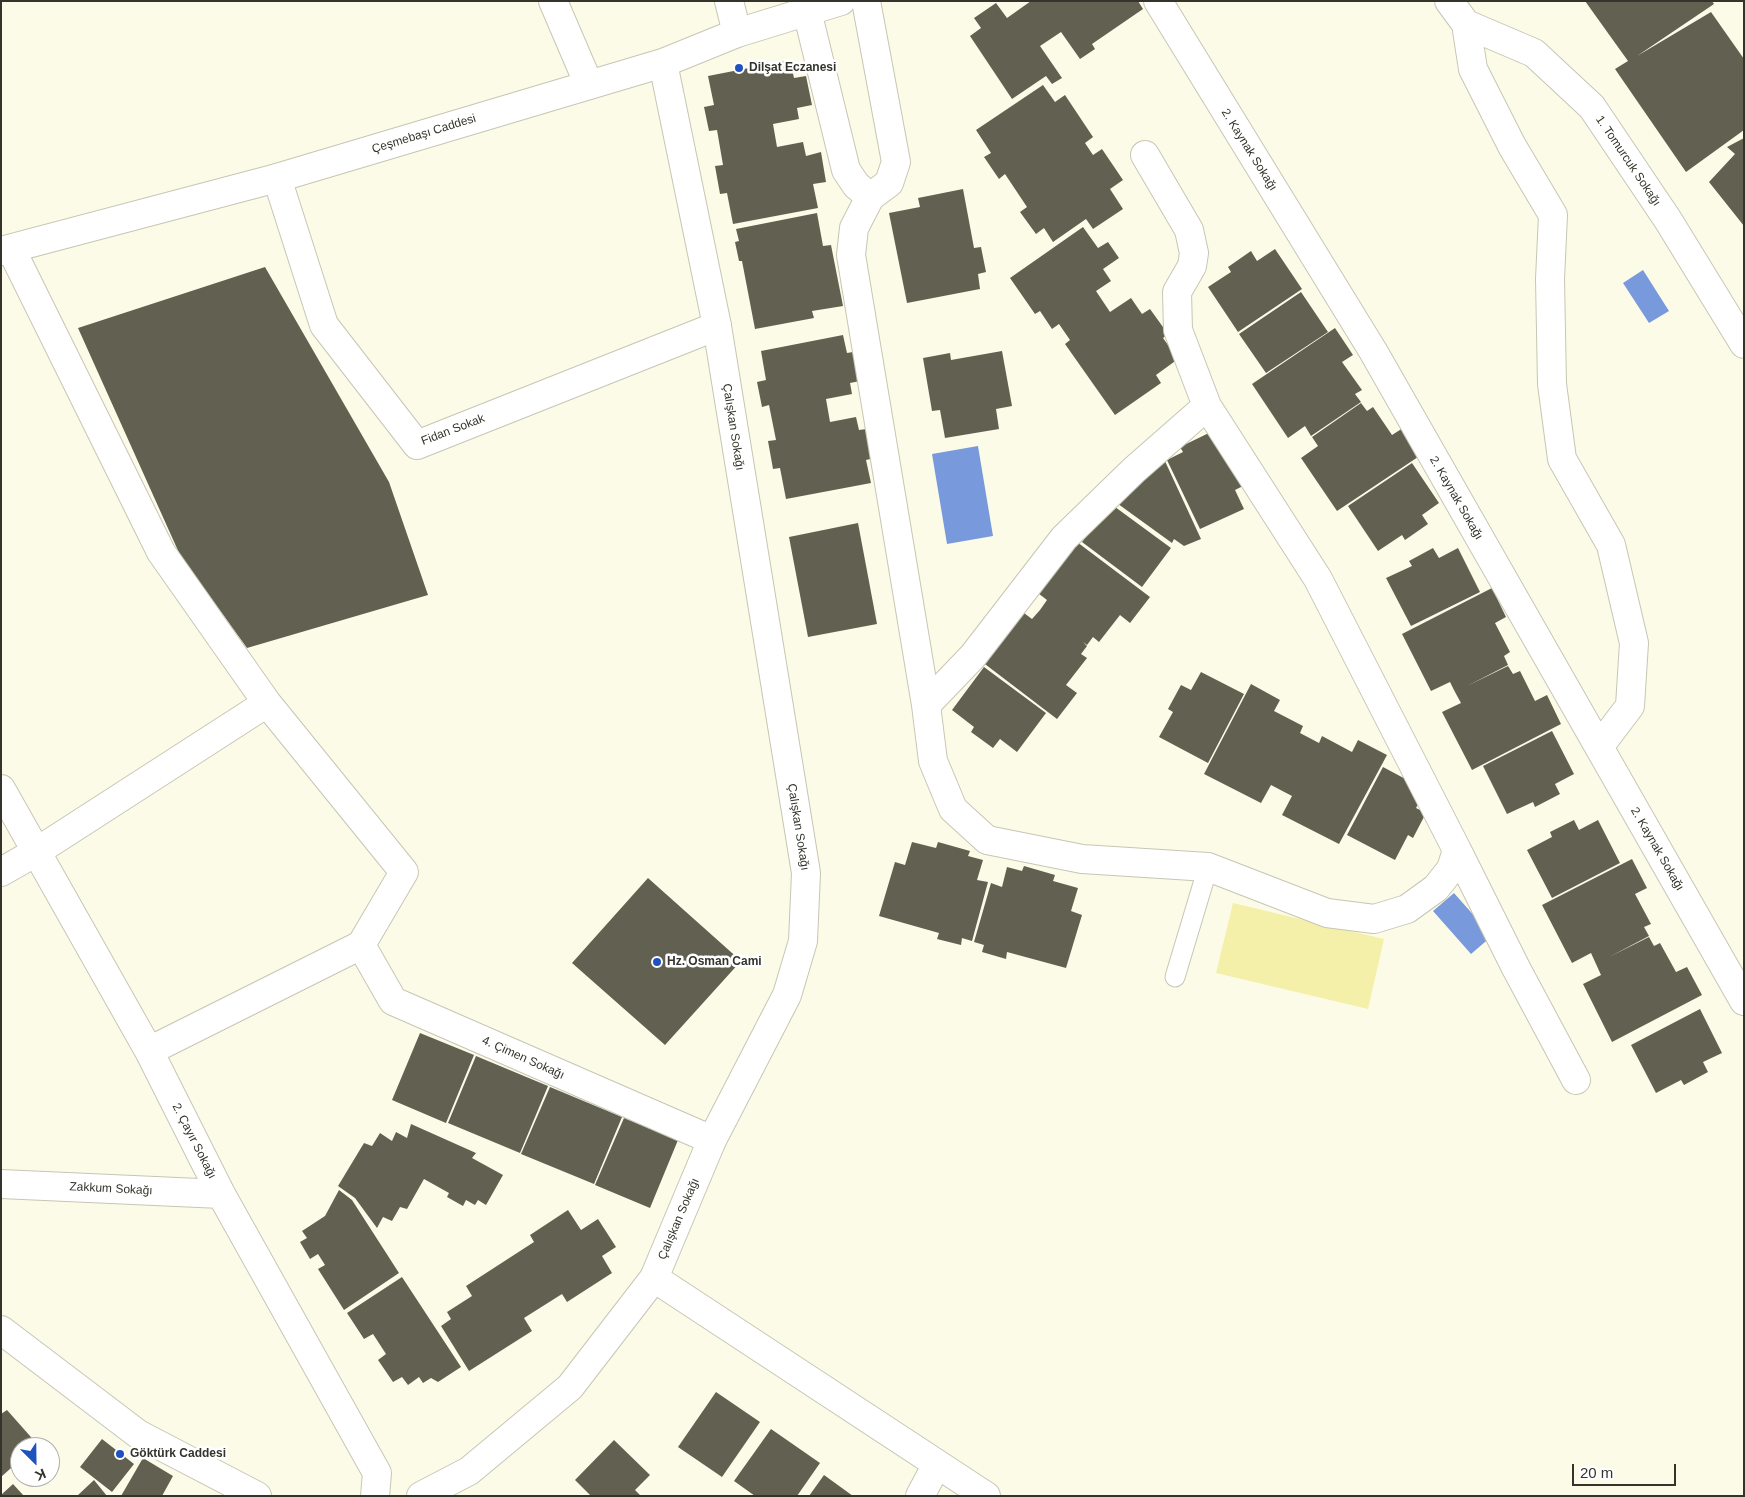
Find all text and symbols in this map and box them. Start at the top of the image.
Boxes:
place label: Dilşat Eczanesi [749,61,836,75]
marker: Dilşat Eczanesi [733,62,745,74]
street label: 2. Kaynak Sokağı [1218,106,1280,194]
street label: Çeşmebaşı Caddesi [370,111,478,157]
street label: 1. Tomurcuk Sokağı [1592,113,1664,209]
street label: Çalışkan Sokağı [719,383,747,471]
street label: Fidan Sokak [419,411,487,449]
street label: 2. Kaynak Sokağı [1426,454,1486,542]
street label: Çalışkan Sokağı [784,783,812,871]
street label: 2. Kaynak Sokağı [1627,805,1687,893]
place label: Hz. Osman Cami [667,955,762,969]
marker: Hz. Osman Cami [651,956,663,968]
street label: 4. Çimen Sokağı [480,1033,566,1083]
street label: 2. Çayır Sokağı [169,1101,219,1181]
street label: Çalışkan Sokağı [655,1176,703,1262]
street label: Zakkum Sokağı [69,1180,153,1198]
north arrow [10,1437,60,1487]
place label: Göktürk Caddesi [130,1447,226,1461]
marker: Göktürk Caddesi [114,1448,126,1460]
scale bar [1575,1454,1679,1486]
text: 20 m [1580,1464,1613,1481]
text: K [33,1466,48,1484]

